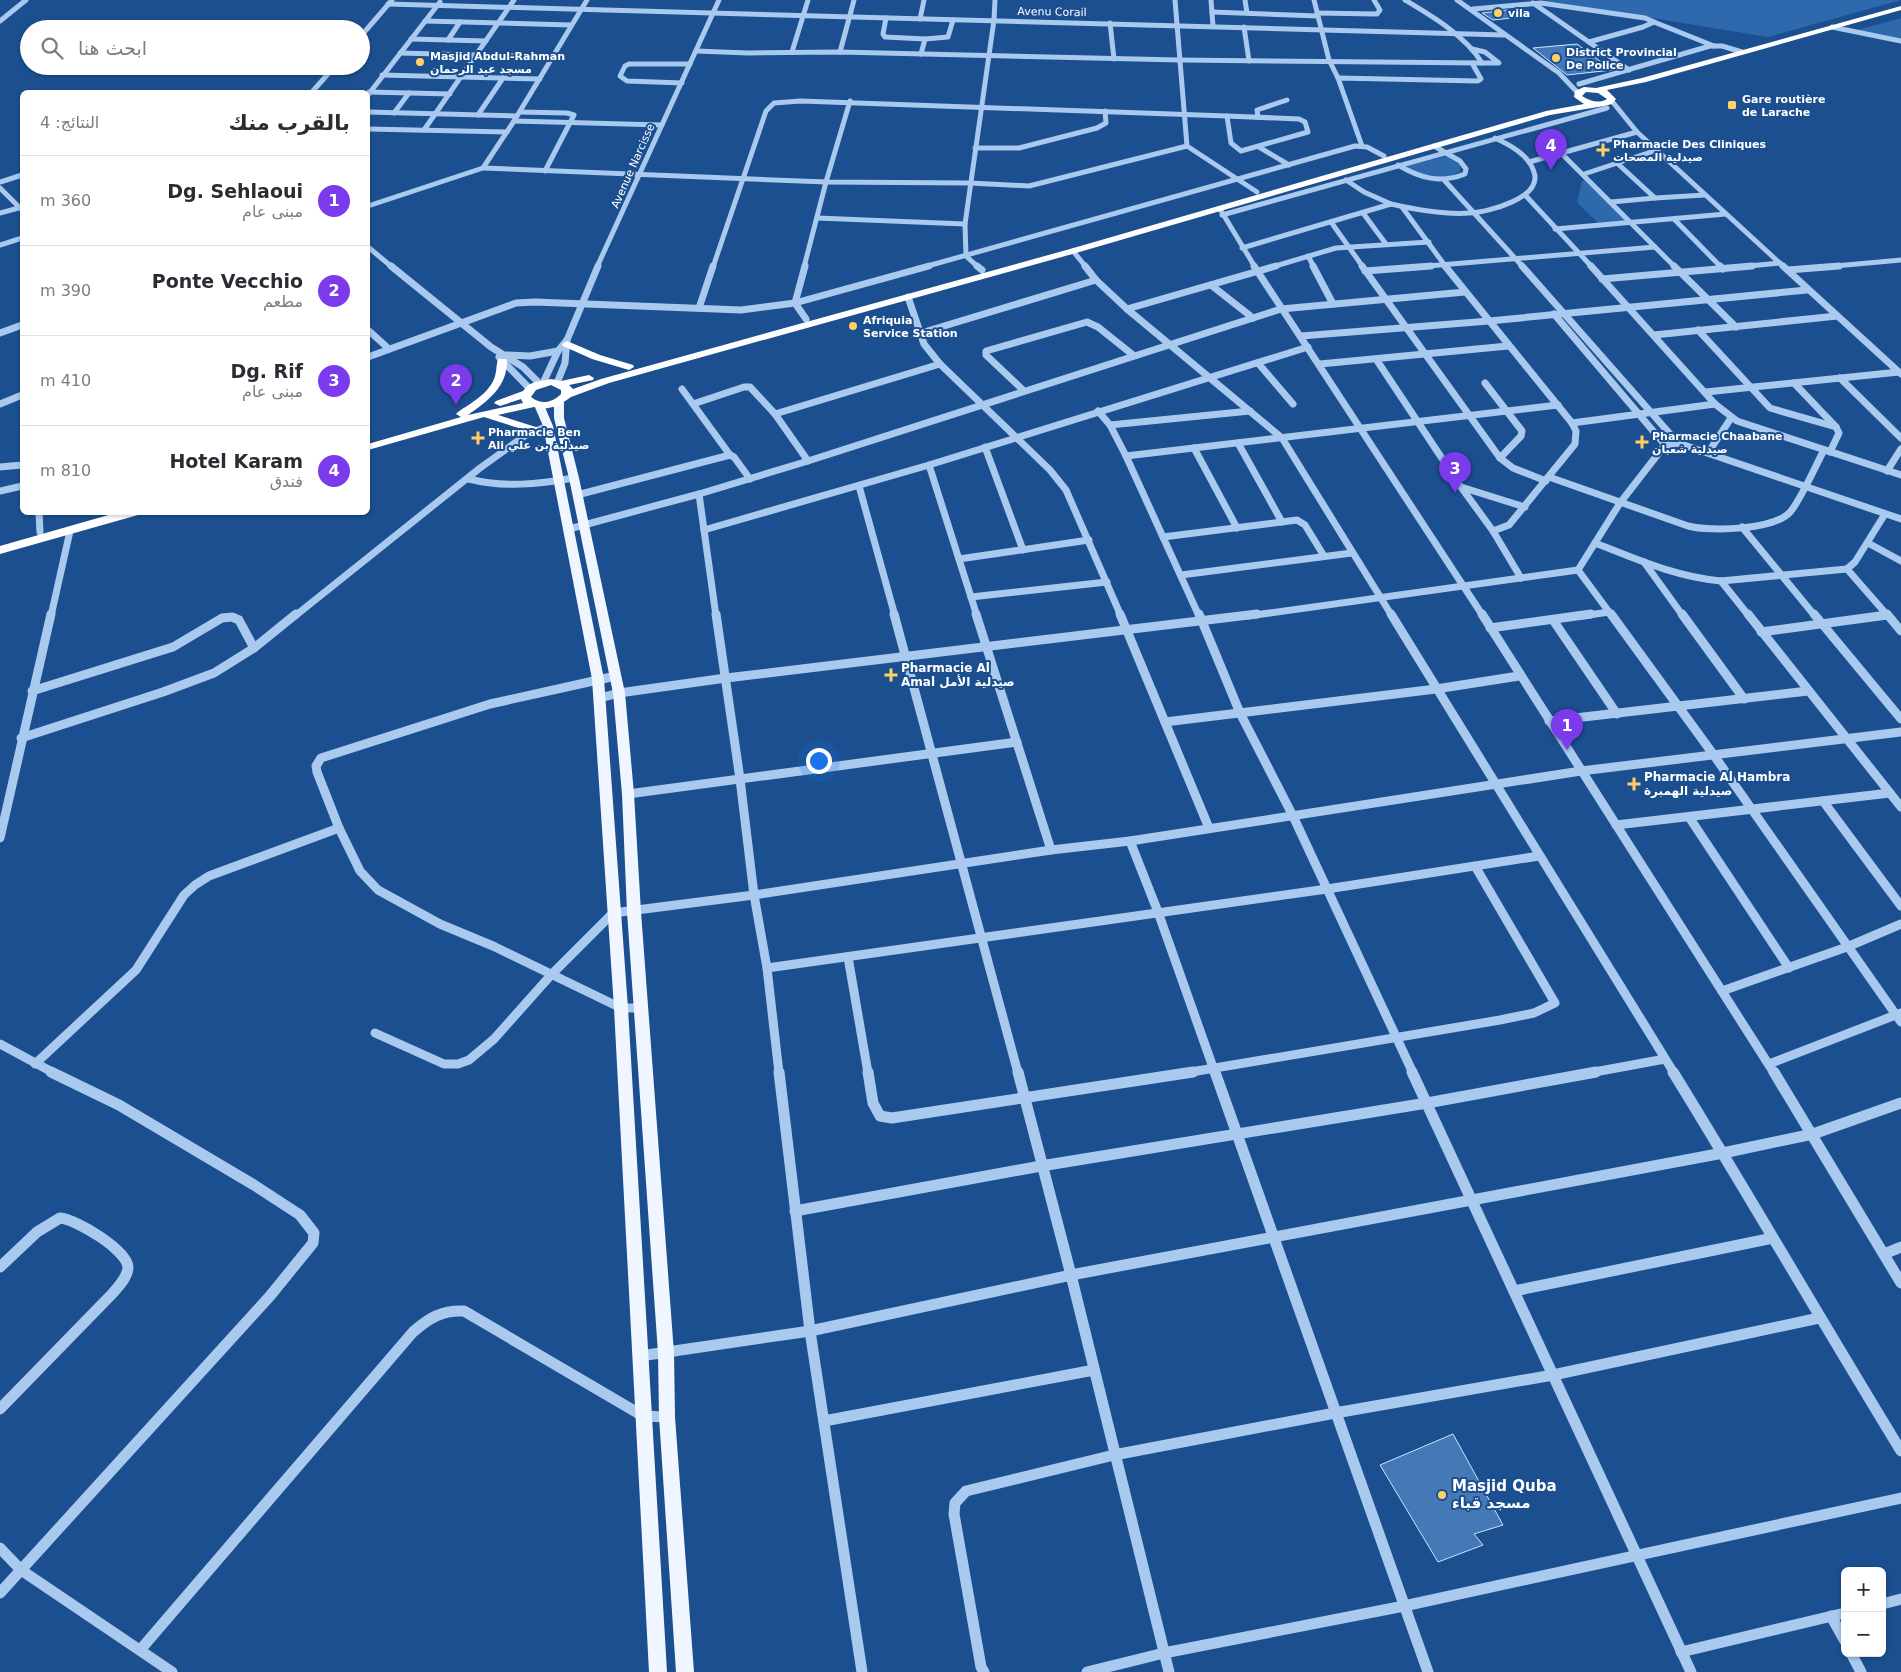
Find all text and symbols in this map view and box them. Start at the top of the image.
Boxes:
street label: Avenu Corail [1017,5,1087,19]
marker: vila [1492,7,1504,19]
place label: vila [1508,7,1530,20]
search box [20,20,370,75]
icon: search [38,34,66,62]
text: ابحث هنا [78,37,147,59]
place label: District Provincial De Police [1566,46,1677,72]
place label: Masjid Abdul-Rahman مسجد عبد الرحمان [430,50,565,76]
marker: District Provincial De Police [1550,52,1562,64]
marker: Masjid Abdul-Rahman مسجد عبد الرحمان [414,56,426,68]
place label: Gare routière de Larache [1742,93,1825,119]
marker: Gare routière de Larache [1726,99,1738,111]
text: بالقرب منك [229,111,350,135]
text: النتائج: 4 [40,113,99,132]
street label: Avenue Narcisse [609,122,658,210]
pin: 4 [1535,129,1567,170]
place label: Pharmacie Des Cliniques صيدلية المصحات [1613,138,1767,164]
marker: Pharmacie Des Cliniques صيدلية المصحات [1597,144,1609,156]
text: Dg. Sehlaoui [167,180,303,202]
text: 360 m [40,191,91,210]
text: 1 [328,191,340,210]
text: مبنى عام [242,202,303,221]
text: Ponte Vecchio [152,270,303,292]
text: 390 m [40,281,91,300]
text: 2 [328,281,340,300]
text: مطعم [263,292,303,311]
place label: Afriquia Service Station [863,314,958,340]
marker: Afriquia Service Station [847,320,859,332]
text: Dg. Rif [230,360,303,382]
pin: 2 [440,364,472,405]
text: 410 m [40,371,91,390]
text: 3 [328,371,340,390]
text: مبنى عام [242,382,303,401]
place label: Pharmacie Ben Ali صيدلية بن علي [488,426,589,452]
place label: Pharmacie Chaabane صيدلية شعبان [1652,430,1783,456]
marker: Pharmacie Ben Ali صيدلية بن علي [472,432,484,444]
marker: Pharmacie Chaabane صيدلية شعبان [1636,436,1648,448]
text: Hotel Karam [169,450,303,472]
pin: 3 [1439,452,1471,493]
text: 810 m [40,461,91,480]
text: 4 [328,461,340,480]
text: فندق [270,472,303,491]
place label: Pharmacie Al Amal صيدلية الأمل [901,661,1015,689]
marker: Pharmacie Al Amal صيدلية الأمل [885,669,897,681]
pin: 1 [1551,709,1583,750]
your location [806,748,832,774]
place label: Pharmacie Al Hambra صيدلية الهمبرة [1644,770,1790,798]
marker: Pharmacie Al Hambra صيدلية الهمبرة [1628,778,1640,790]
place label: Masjid Quba مسجد قباء [1452,1477,1557,1512]
marker: Masjid Quba مسجد قباء [1436,1489,1448,1501]
map controls [1841,1567,1886,1657]
button: + [1841,1567,1886,1612]
button: − [1841,1612,1886,1657]

